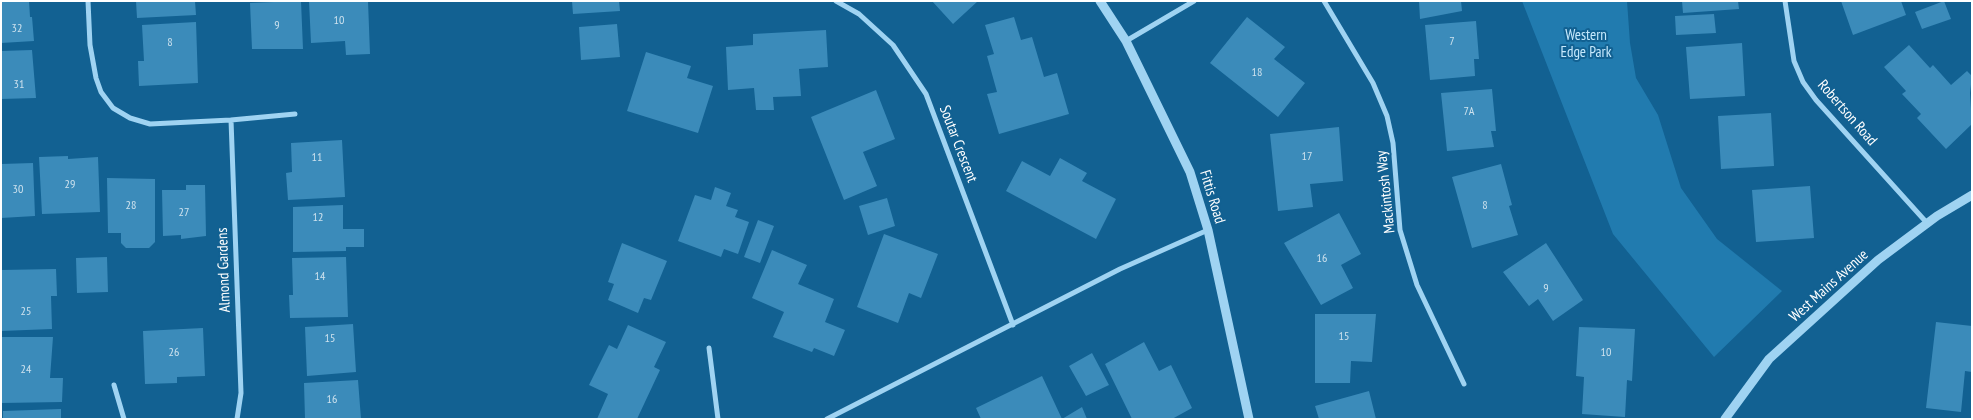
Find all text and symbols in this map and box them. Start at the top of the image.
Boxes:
house number: 10 [334,14,344,28]
house number: 9 [274,19,280,33]
house number: 32 [12,22,22,36]
park label: Western Edge Park [1560,27,1612,62]
house number: 7 [1449,35,1455,49]
house number: 8 [167,36,173,50]
house number: 18 [1252,66,1262,80]
street label: Robertson Road [1814,76,1880,150]
house number: 31 [14,78,24,92]
street label: Soutar Crescent [935,103,981,185]
house number: 7A [1464,105,1474,119]
house number: 17 [1302,150,1312,164]
street label: Mackintosh Way [1373,150,1399,234]
house number: 11 [312,151,322,165]
street label: Fittis Road [1195,168,1229,226]
house number: 29 [65,178,75,192]
house number: 30 [13,183,23,197]
house number: 28 [126,199,136,213]
house number: 8 [1482,199,1488,213]
house number: 27 [179,206,189,220]
house number: 12 [313,211,323,225]
street label: Almond Gardens [214,227,234,313]
street label: West Mains Avenue [1786,246,1872,326]
house number: 16 [1317,252,1327,266]
house number: 14 [315,270,325,284]
house number: 9 [1543,282,1549,296]
house number: 25 [21,305,31,319]
house number: 15 [1339,330,1349,344]
house number: 15 [325,332,335,346]
house number: 26 [169,346,179,360]
house number: 10 [1601,346,1611,360]
house number: 24 [21,363,31,377]
house number: 16 [327,393,337,407]

